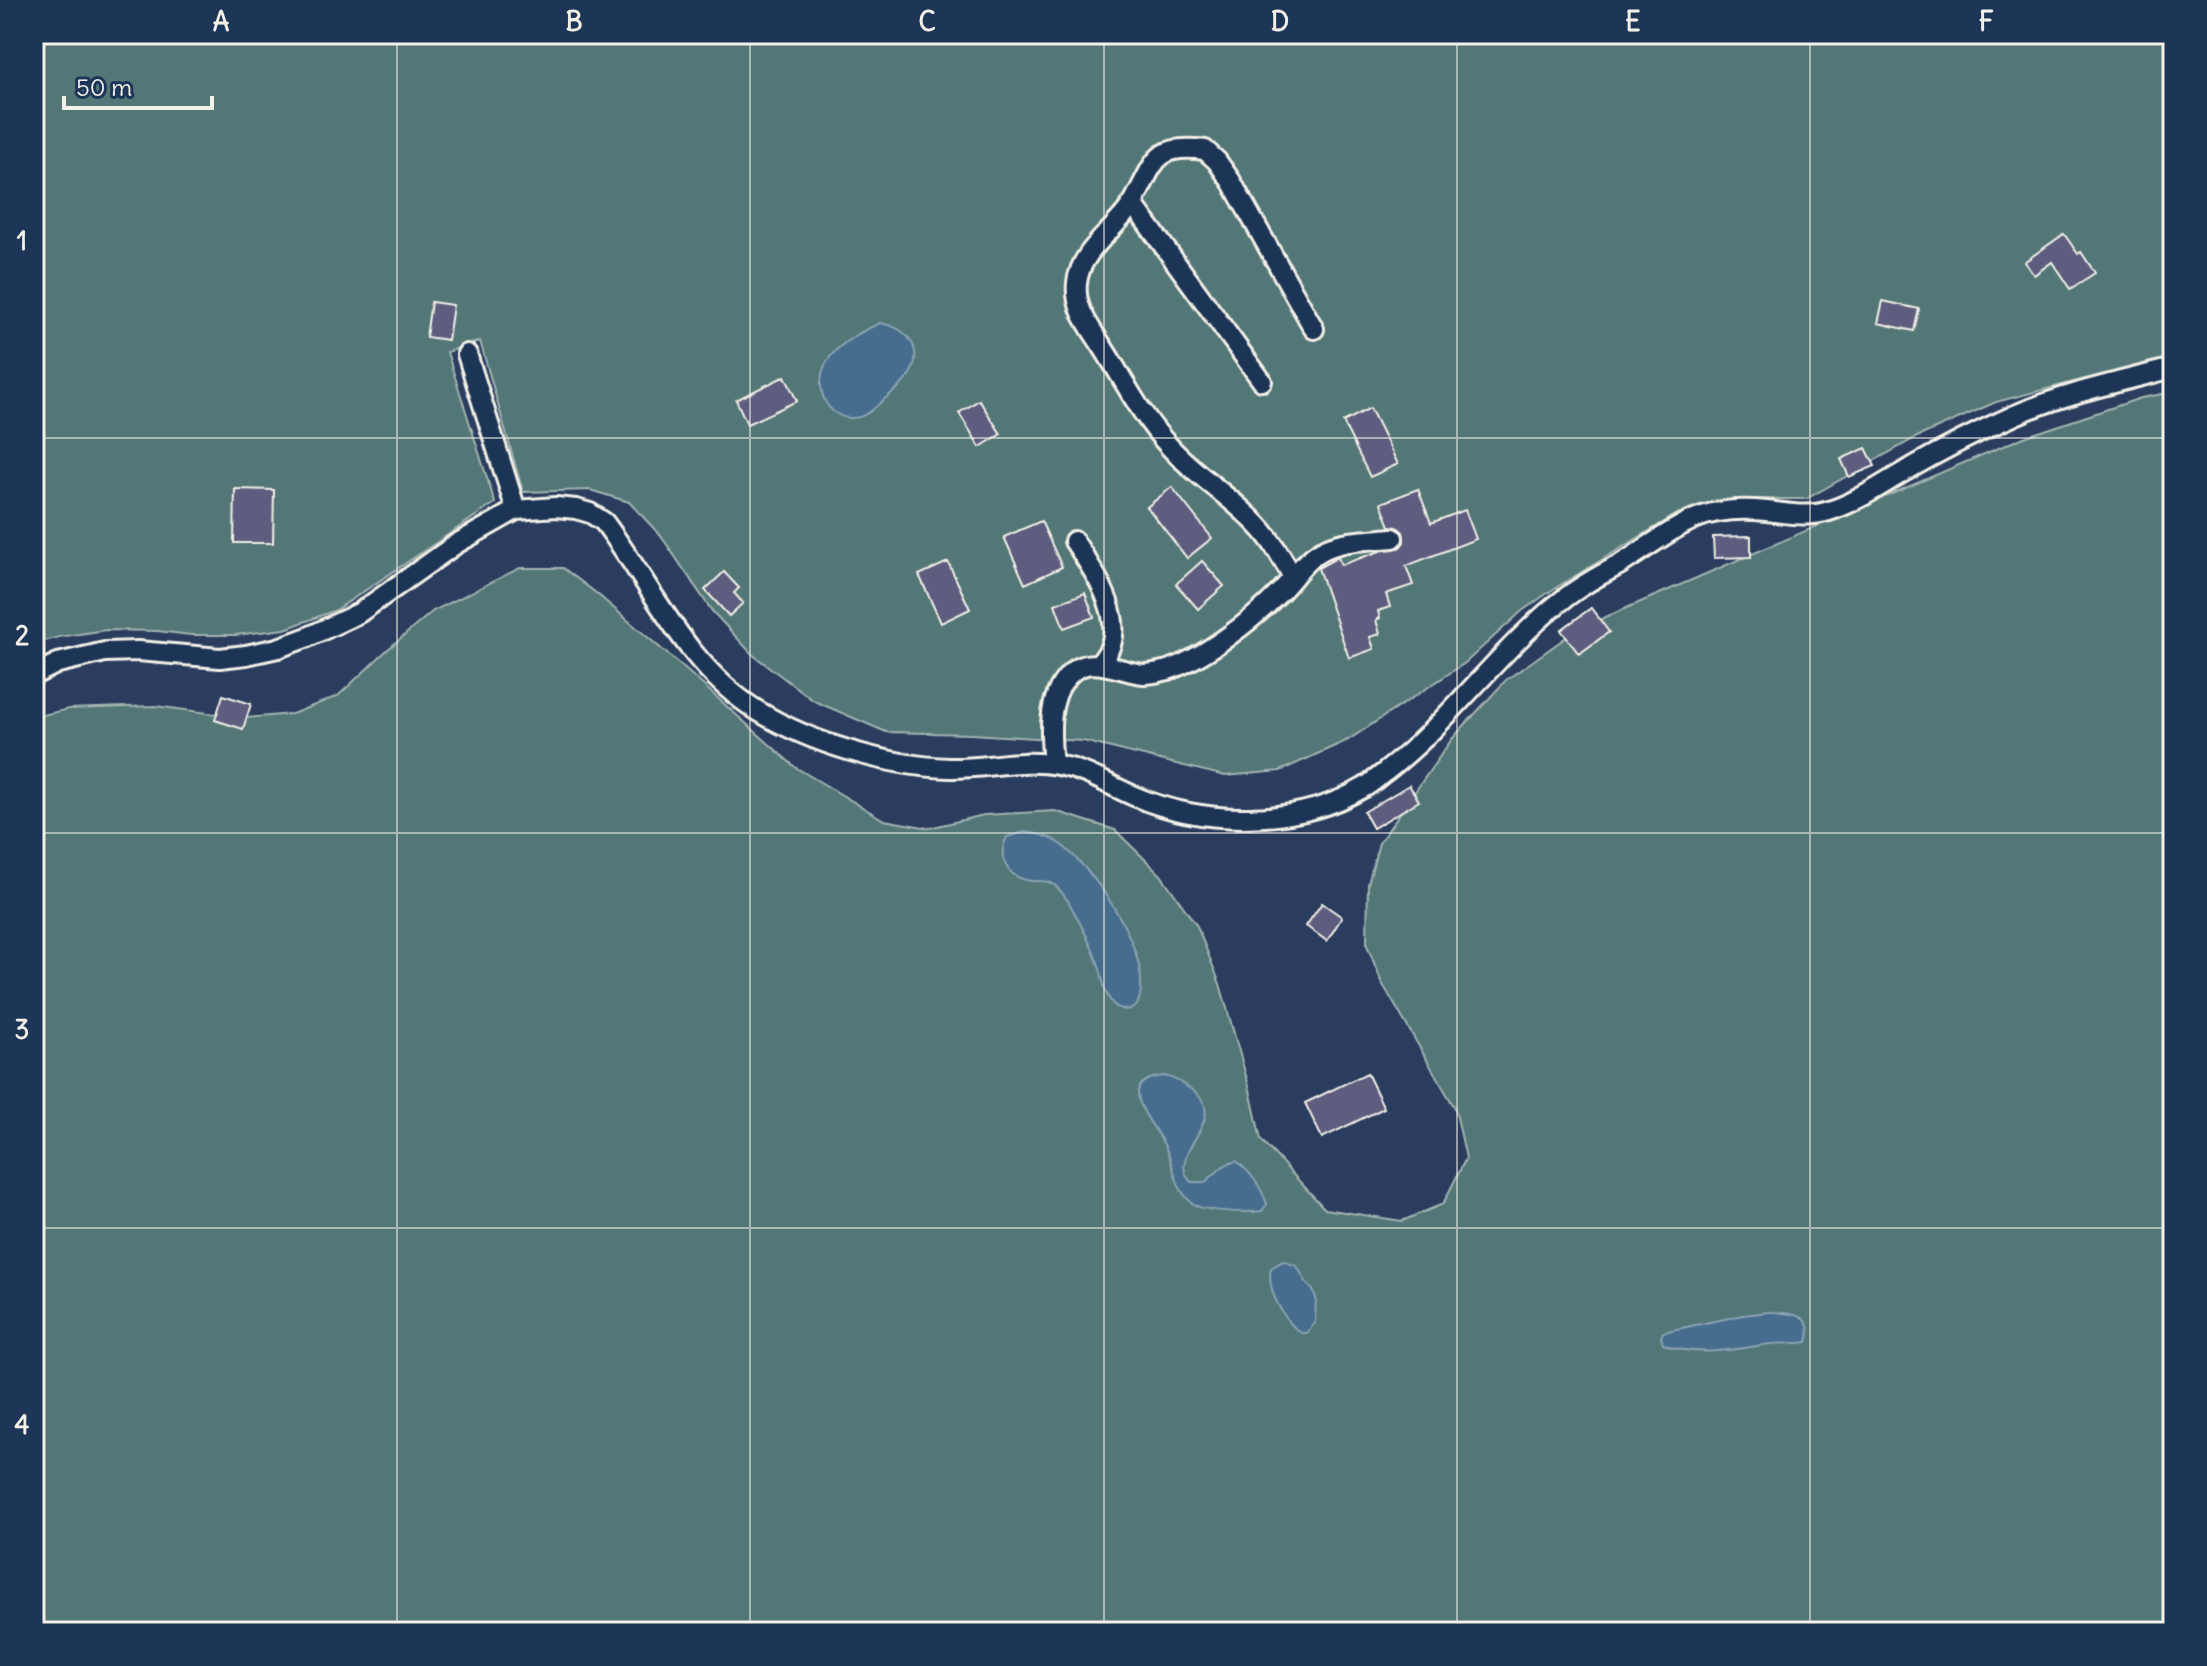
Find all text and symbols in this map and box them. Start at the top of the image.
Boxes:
text: A [213,5,230,38]
text: B [565,5,583,38]
text: C [918,5,936,38]
text: D [1271,5,1289,38]
text: E [1625,5,1641,38]
text: F [1979,5,1994,38]
scale bar [64,60,212,110]
text: 50 m [76,72,132,102]
text: 1 [17,224,27,257]
text: 2 [15,619,29,652]
text: 3 [15,1013,29,1046]
text: 4 [14,1408,30,1441]

